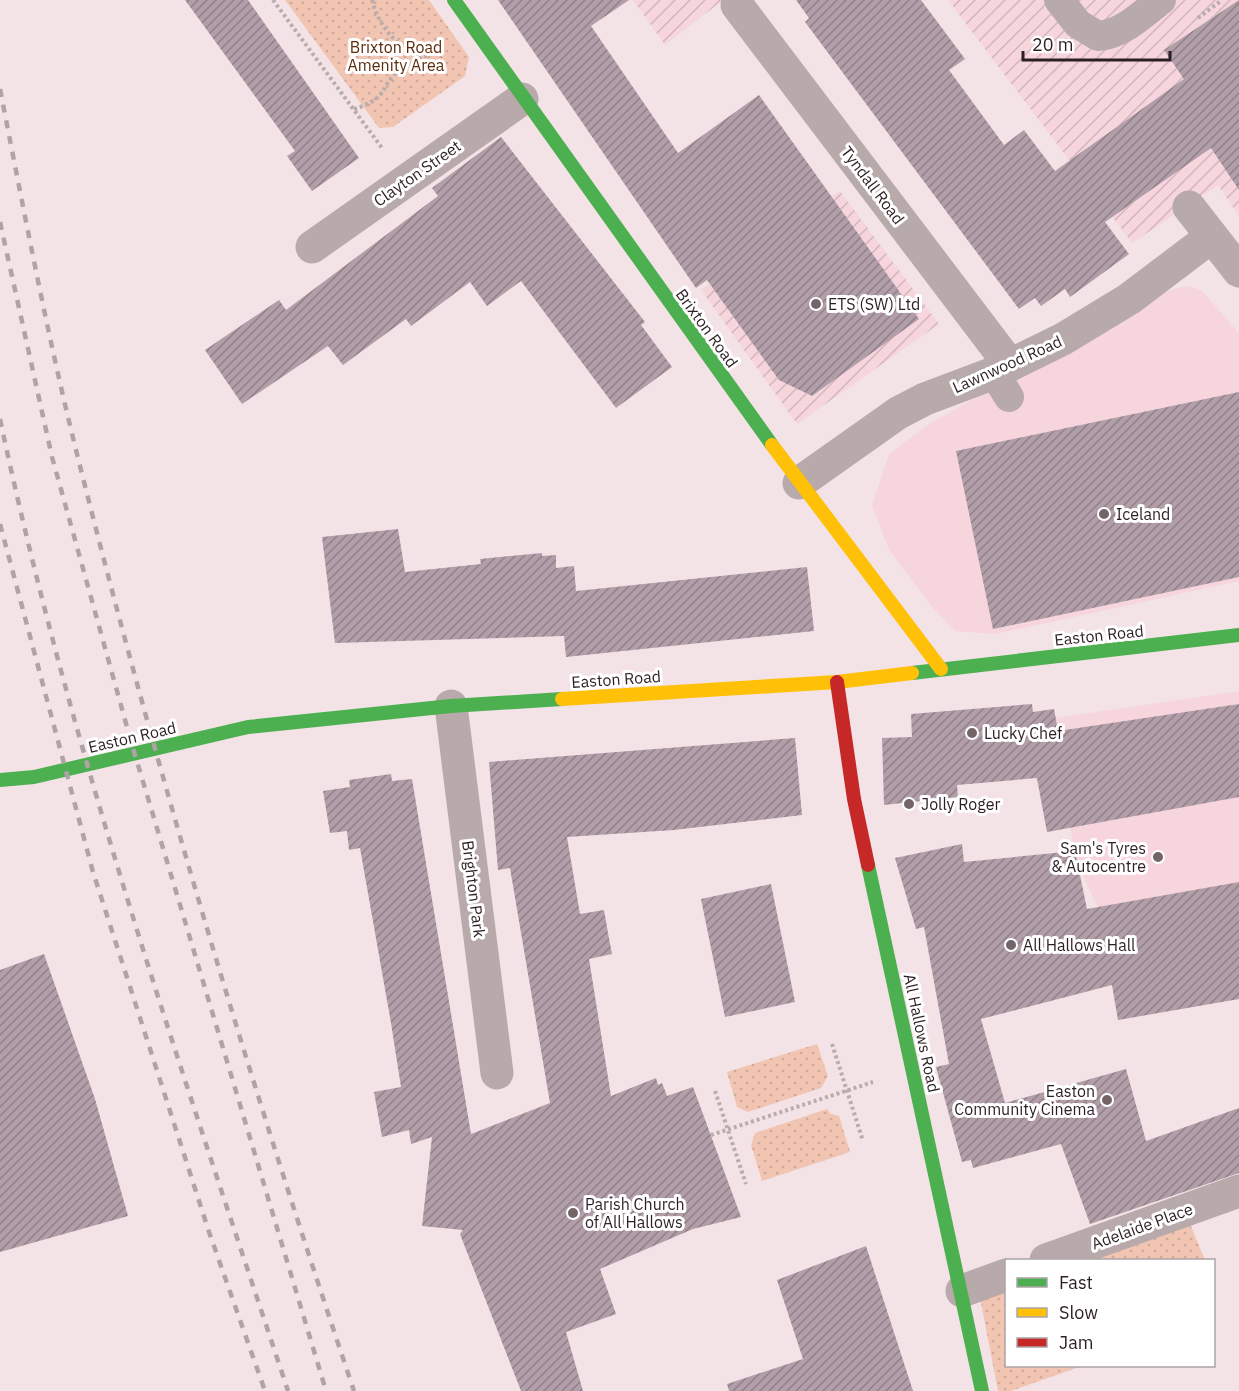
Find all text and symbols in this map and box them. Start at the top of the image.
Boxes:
scale bar [1023,24,1170,62]
text: 20 m [1032,33,1074,56]
park label: Brixton Road Amenity Area [348,37,445,75]
street label: Clayton Street [369,136,465,210]
street label: Tyndall Road [837,142,909,228]
street label: Brixton Road [672,285,742,371]
place label: ETS (SW) Ltd [828,294,920,314]
marker: ETS (SW) Ltd [809,297,823,311]
street label: Lawnwood Road [949,331,1065,397]
place label: Iceland [1116,504,1170,524]
marker: Iceland [1097,507,1111,521]
street label: Easton Road [1053,620,1145,650]
street label: Easton Road [571,666,661,692]
street label: Easton Road [86,717,178,757]
place label: Lucky Chef [984,723,1062,743]
marker: Lucky Chef [965,726,979,740]
place label: Jolly Roger [921,794,1000,814]
marker: Jolly Roger [902,797,916,811]
place label: Sam's Tyres & Autocentre [1051,838,1146,876]
street label: Brighton Park [458,839,490,939]
marker: Sam's Tyres & Autocentre [1151,850,1165,864]
place label: All Hallows Hall [1023,935,1135,955]
marker: All Hallows Hall [1004,938,1018,952]
street label: All Hallows Road [900,972,944,1094]
place label: Easton Community Cinema [954,1081,1095,1119]
marker: Easton Community Cinema [1100,1093,1114,1107]
place label: Parish Church of All Hallows [585,1194,685,1232]
street label: Adelaide Place [1089,1198,1196,1254]
marker: Parish Church of All Hallows [566,1206,580,1220]
legend [1005,1259,1215,1367]
text: Fast [1059,1271,1093,1294]
text: Slow [1059,1301,1098,1324]
text: Jam [1059,1331,1094,1354]

